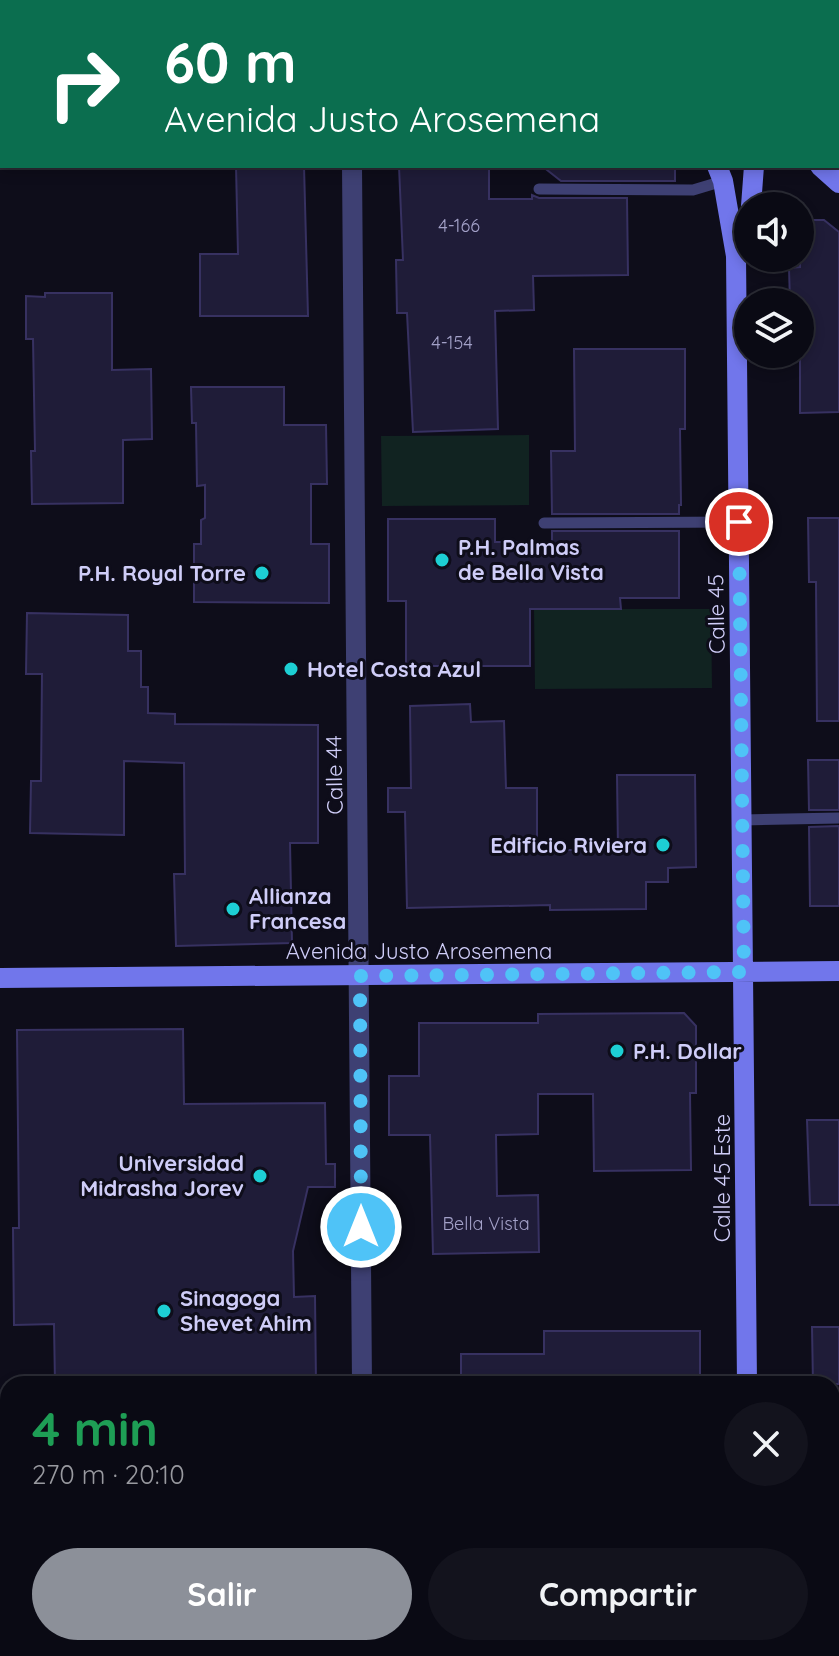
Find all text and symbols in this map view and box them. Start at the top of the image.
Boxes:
text: 60 m [164,27,297,97]
icon: right [32,32,136,136]
text: Avenida Justo Arosemena [164,96,600,141]
map controls [734,192,814,368]
button: sound [734,192,814,272]
house number: 4-166 [438,214,480,237]
button: layers [734,288,814,368]
house number: 4-154 [431,331,473,354]
pin [705,488,773,556]
icon: arrive [717,500,761,544]
place label: P.H. Palmas de Bella Vista [458,533,604,586]
marker: P.H. Palmas de Bella Vista [433,551,451,569]
place label: P.H. Royal Torre [78,559,246,587]
marker: P.H. Royal Torre [253,564,271,582]
street label: Calle 45 [701,574,731,654]
place label: Hotel Costa Azul [307,655,481,683]
marker: Hotel Costa Azul [282,660,300,678]
street label: Calle 44 [319,735,349,815]
place label: Edificio Riviera [490,831,647,859]
marker: Edificio Riviera [654,836,672,854]
place label: Allianza Francesa [249,882,346,935]
marker: Allianza Francesa [224,900,242,918]
street label: Avenida Justo Arosemena [286,937,552,965]
place label: P.H. Dollar [633,1037,742,1065]
marker: P.H. Dollar [608,1042,626,1060]
street label: Calle 45 Este [708,1114,736,1242]
place label: Universidad Midrasha Jorev [80,1149,244,1202]
marker: Universidad Midrasha Jorev [251,1167,269,1185]
position arrow [319,1185,403,1269]
house number: Bella Vista [442,1212,530,1235]
place label: Sinagoga Shevet Ahim [180,1284,312,1337]
marker: Sinagoga Shevet Ahim [155,1302,173,1320]
text: 4 min [32,1398,158,1458]
button: close [724,1402,808,1486]
text: 270 m · 20:10 [32,1458,185,1491]
button: Salir [32,1548,412,1640]
button: Compartir [428,1548,808,1640]

